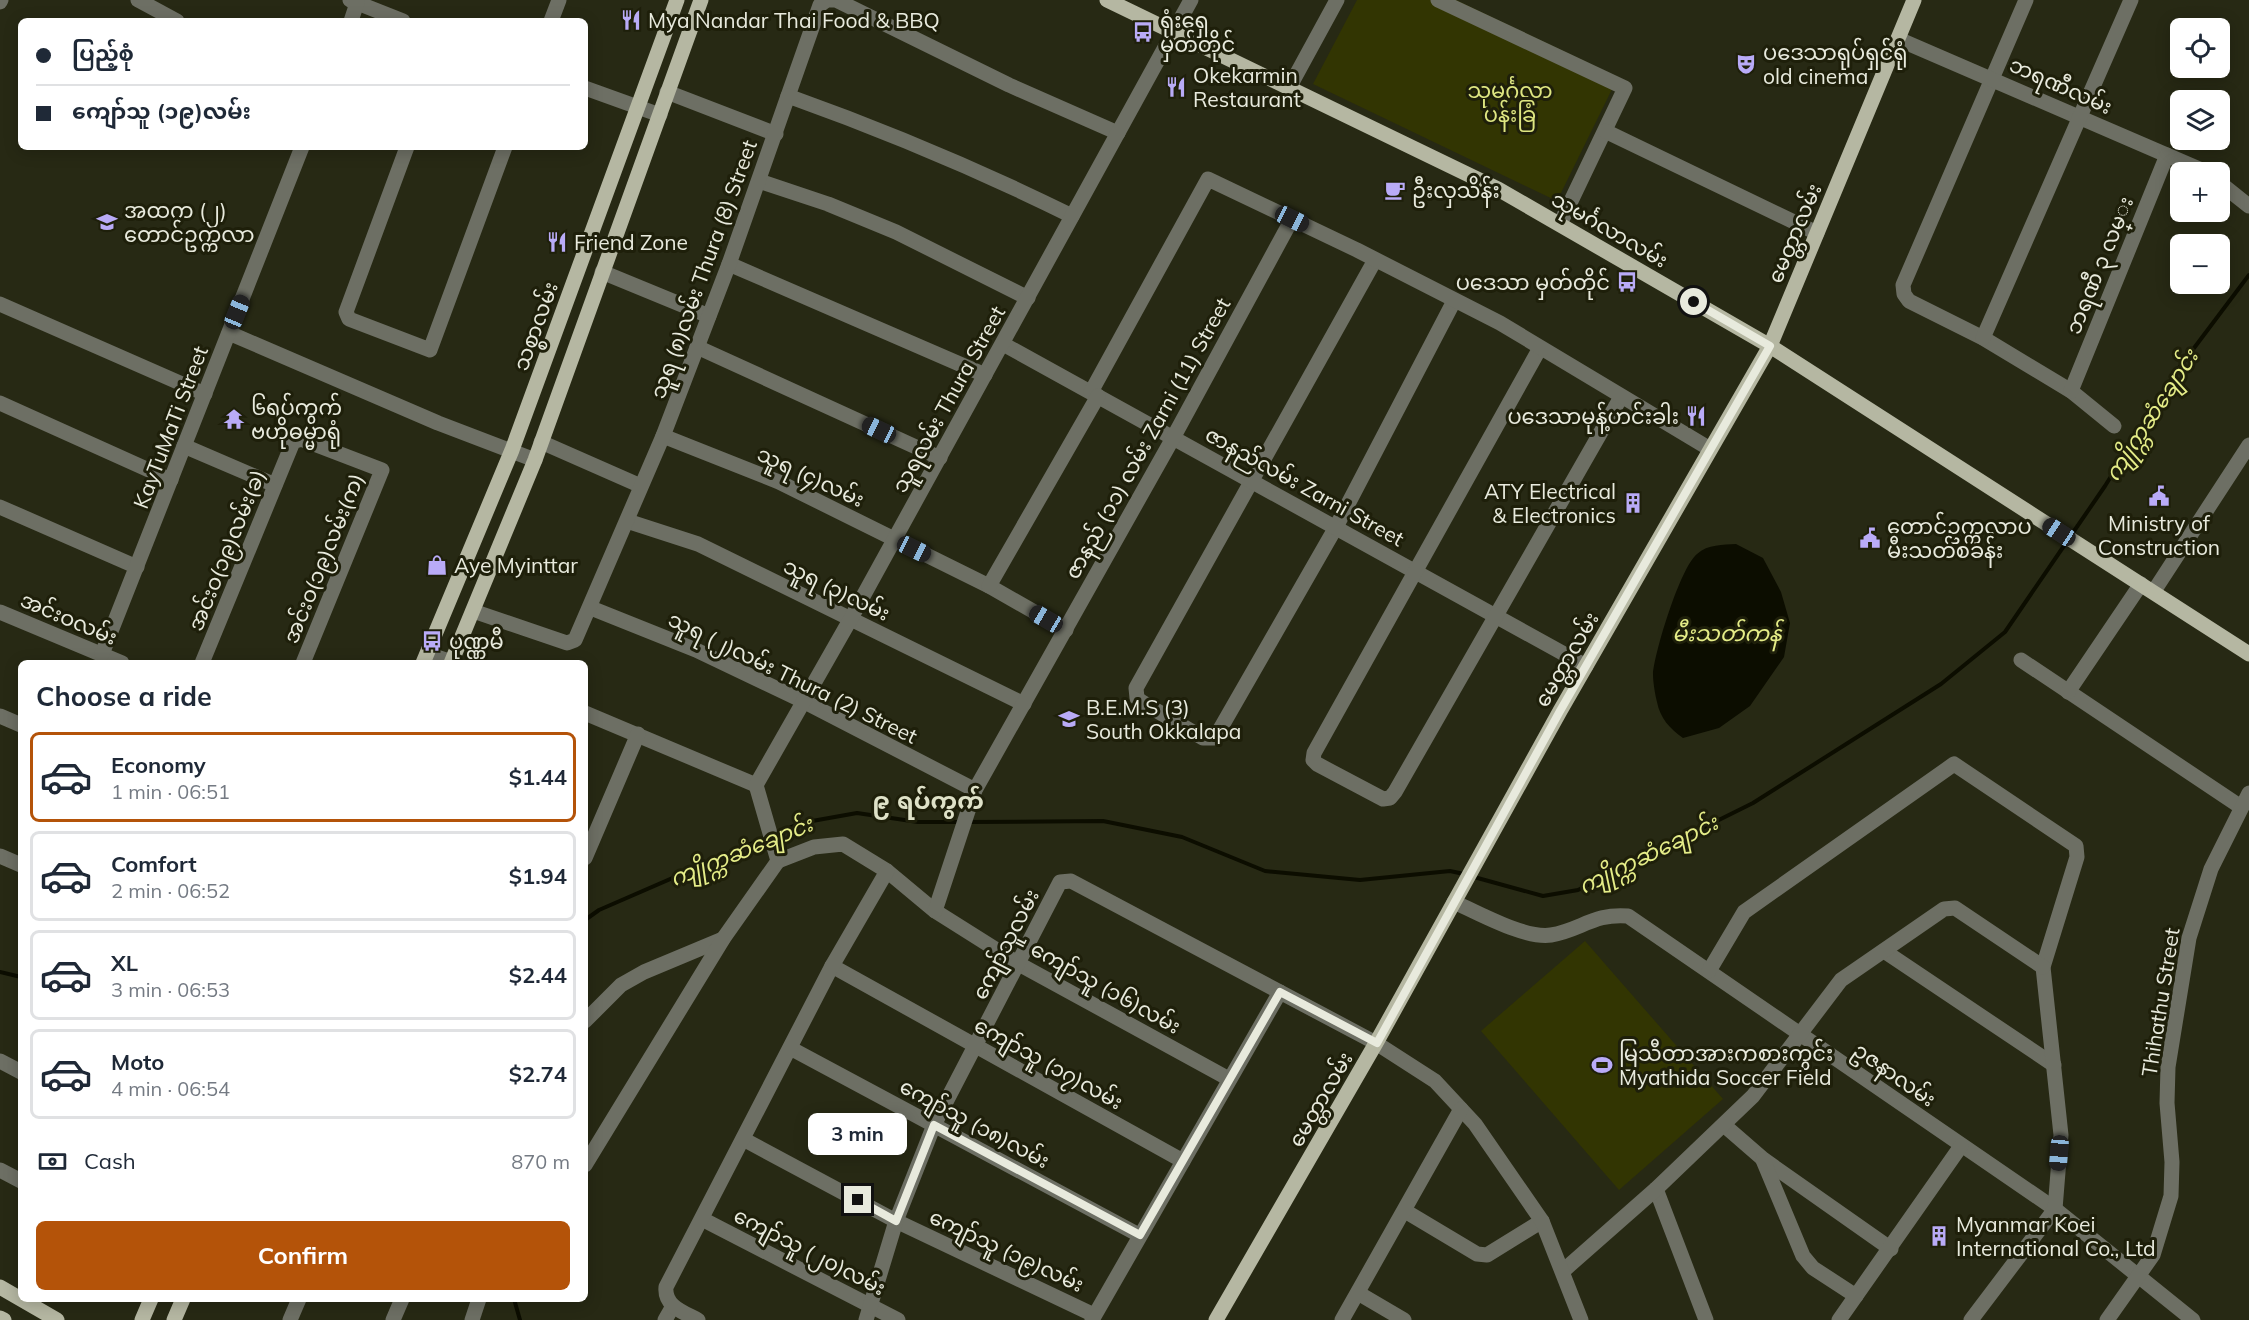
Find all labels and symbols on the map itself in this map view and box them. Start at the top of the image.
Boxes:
place label: Mya Nandar Thai Food & BBQ [648,7,940,33]
place label: ရုံးရှေ့ မှတ်တိုင် [1160,7,1235,62]
restaurant icon: Mya Nandar Thai Food & BBQ [619,8,643,32]
bus stop icon: ရုံးရှေ့ မှတ်တိုင် [1131,20,1155,44]
place label: ပဒေသာရုပ်ရှင်ရုံ old cinema [1763,37,1907,89]
street label: ဘရဏီလမ်း [2004,49,2117,124]
theatre icon: ပဒေသာရုပ်ရှင်ရုံ old cinema [1734,52,1758,76]
place label: Okekarmin Restaurant [1193,62,1301,112]
restaurant icon: Okekarmin Restaurant [1164,75,1188,99]
park label: သုမင်္ဂလာ ပန်းခြံ [1467,76,1553,132]
street label: သူရ (၈)လမ်း Thura (8) Street [642,135,767,404]
place label: ဦးလှသိန်း [1412,175,1500,208]
cafe icon: ဦးလှသိန်း [1383,178,1407,202]
street label: မေတ္တာလမ်း [1760,179,1831,289]
street label: သုမင်္ဂလာလမ်း [1545,183,1674,277]
street label: ဘရဏီ ၃ လမ္း [2058,192,2143,339]
place label: အထက (၂) တောင်ဥက္ကလာ [124,197,254,252]
car [1272,203,1312,235]
school or university icon: အထက (၂) တောင်ဥက္ကလာ [95,210,119,234]
place label: Friend Zone [574,229,688,255]
restaurant icon: Friend Zone [545,230,569,254]
place label: ပဒေသာ မှတ်တိုင် [1456,267,1610,300]
bus stop icon: ပဒေသာ မှတ်တိုင် [1615,270,1639,294]
street label: သစ္စာလမ်း [505,277,568,376]
route start [1680,288,1707,315]
car [222,292,252,332]
street label: ဇာနည် (၁၁) လမ်း Zarni (11) Street [1057,292,1240,586]
street label: သူရလမ်း Thura Street [884,300,1015,499]
street label: KayTuMaTi Street [127,342,213,512]
water label: ကျိုက္ကဆံချောင်း [2097,342,2209,489]
place label: ၆ရပ်ကွက် ဗဟိုဓမ္မာရုံ [251,392,342,450]
place label: ပဒေသာမုန့်ဟင်းခါး [1507,401,1679,434]
restaurant icon: ပဒေသာမုန့်ဟင်းခါး [1684,404,1708,428]
temple icon: ၆ရပ်ကွက် ဗဟိုဓမ္မာရုံ [222,407,246,431]
car [859,414,899,446]
street label: ဇာနည်လမ်း Zarni Street [1199,419,1410,556]
street label: သူရ (၄)လမ်း [751,438,869,517]
street label: အင်းဝ(၁၉)လမ်း(ခ) [180,465,275,636]
street label: အင်းဝ(၁၉)လမ်း(က) [275,468,374,649]
place label: ATY Electrical & Electronics [1484,478,1616,528]
public building icon: Ministry of Construction [2147,484,2171,508]
building icon: ATY Electrical & Electronics [1621,491,1645,515]
place label: Ministry of Construction [2098,510,2220,560]
place label: တောင်ဥက္ကလာပ မီးသတ်စခန်း [1887,511,2032,568]
car [2039,515,2079,549]
public building icon: တောင်ဥက္ကလာပ မီးသတ်စခန်း [1858,526,1882,550]
car [894,533,934,565]
street label: သူရ (၃)လမ်း [777,550,895,630]
place label: Aye Myinttar [454,552,578,578]
shop icon: Aye Myinttar [425,553,449,577]
street label: အင်းဝလမ်း [17,584,122,650]
car [1026,602,1066,636]
street label: သူရ (၂)လမ်း Thura (2) Street [662,603,923,753]
street label: မေတ္တာလမ်း [1527,606,1608,714]
water label: မီးသတ်ကန် [1672,618,1785,652]
place label: ပုဏ္ဏမီ [449,626,504,659]
bus stop icon: ပုဏ္ဏမီ [420,629,444,653]
place label: B.E.M.S (3) South Okkalapa [1086,694,1241,744]
school or university icon: B.E.M.S (3) South Okkalapa [1057,707,1081,731]
district label: ၉ ရပ်ကွက် [872,785,984,820]
water label: ကျိုက္ကဆံချောင်း [1573,807,1726,904]
water label: ကျိုက္ကဆံချောင်း [665,808,820,897]
street label: ကျော်သူလမ်း [964,884,1049,1006]
street label: Thihathu Street [2135,926,2185,1078]
street label: ကျော်သူ (၁၆)လမ်း [1024,933,1186,1044]
street label: ကျော်သူ (၁၇)လမ်း [967,1010,1129,1120]
street label: ဥဇနာလမ်း [1846,1034,1942,1116]
place label: မြသီတာအားကစားကွင်း Myathida Soccer Field [1619,1038,1833,1090]
street label: မေတ္တာလမ်း [1281,1046,1362,1154]
sports icon: မြသီတာအားကစားကွင်း Myathida Soccer Field [1590,1053,1614,1077]
street label: ကျော်သူ (၁၈)လမ်း [893,1071,1055,1179]
callout: 3 min [808,1113,908,1155]
car [2048,1134,2070,1172]
route end [844,1186,871,1213]
street label: ကျော်သူ (၂၀)လမ်း [727,1200,891,1306]
street label: ကျော်သူ (၁၉)လမ်း [923,1201,1089,1303]
place label: Myanmar Koei International Co., Ltd [1956,1211,2156,1261]
building icon: Myanmar Koei International Co., Ltd [1927,1224,1951,1248]

